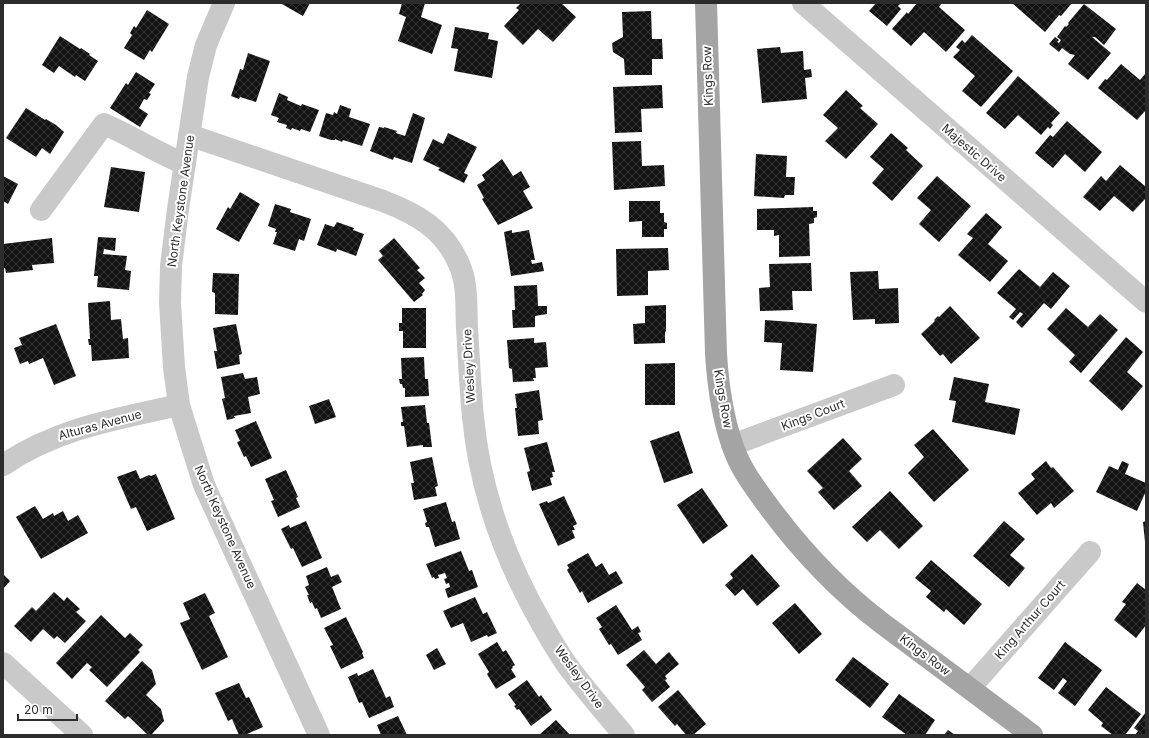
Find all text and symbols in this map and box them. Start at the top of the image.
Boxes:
street label: Kings Row [699,46,716,106]
street label: Majestic Drive [939,121,1010,185]
street label: North Keystone Avenue [164,134,197,268]
street label: Wesley Drive [459,329,478,403]
street label: Kings Row [711,368,736,430]
street label: Kings Court [779,396,847,434]
street label: Alturas Avenue [57,406,143,443]
street label: North Keystone Avenue [191,463,259,591]
street label: King Arthur Court [991,577,1068,662]
street label: Kings Row [897,631,954,679]
street label: Wesley Drive [552,642,607,711]
scale bar [18,696,77,722]
text: 20 m [24,702,53,717]

